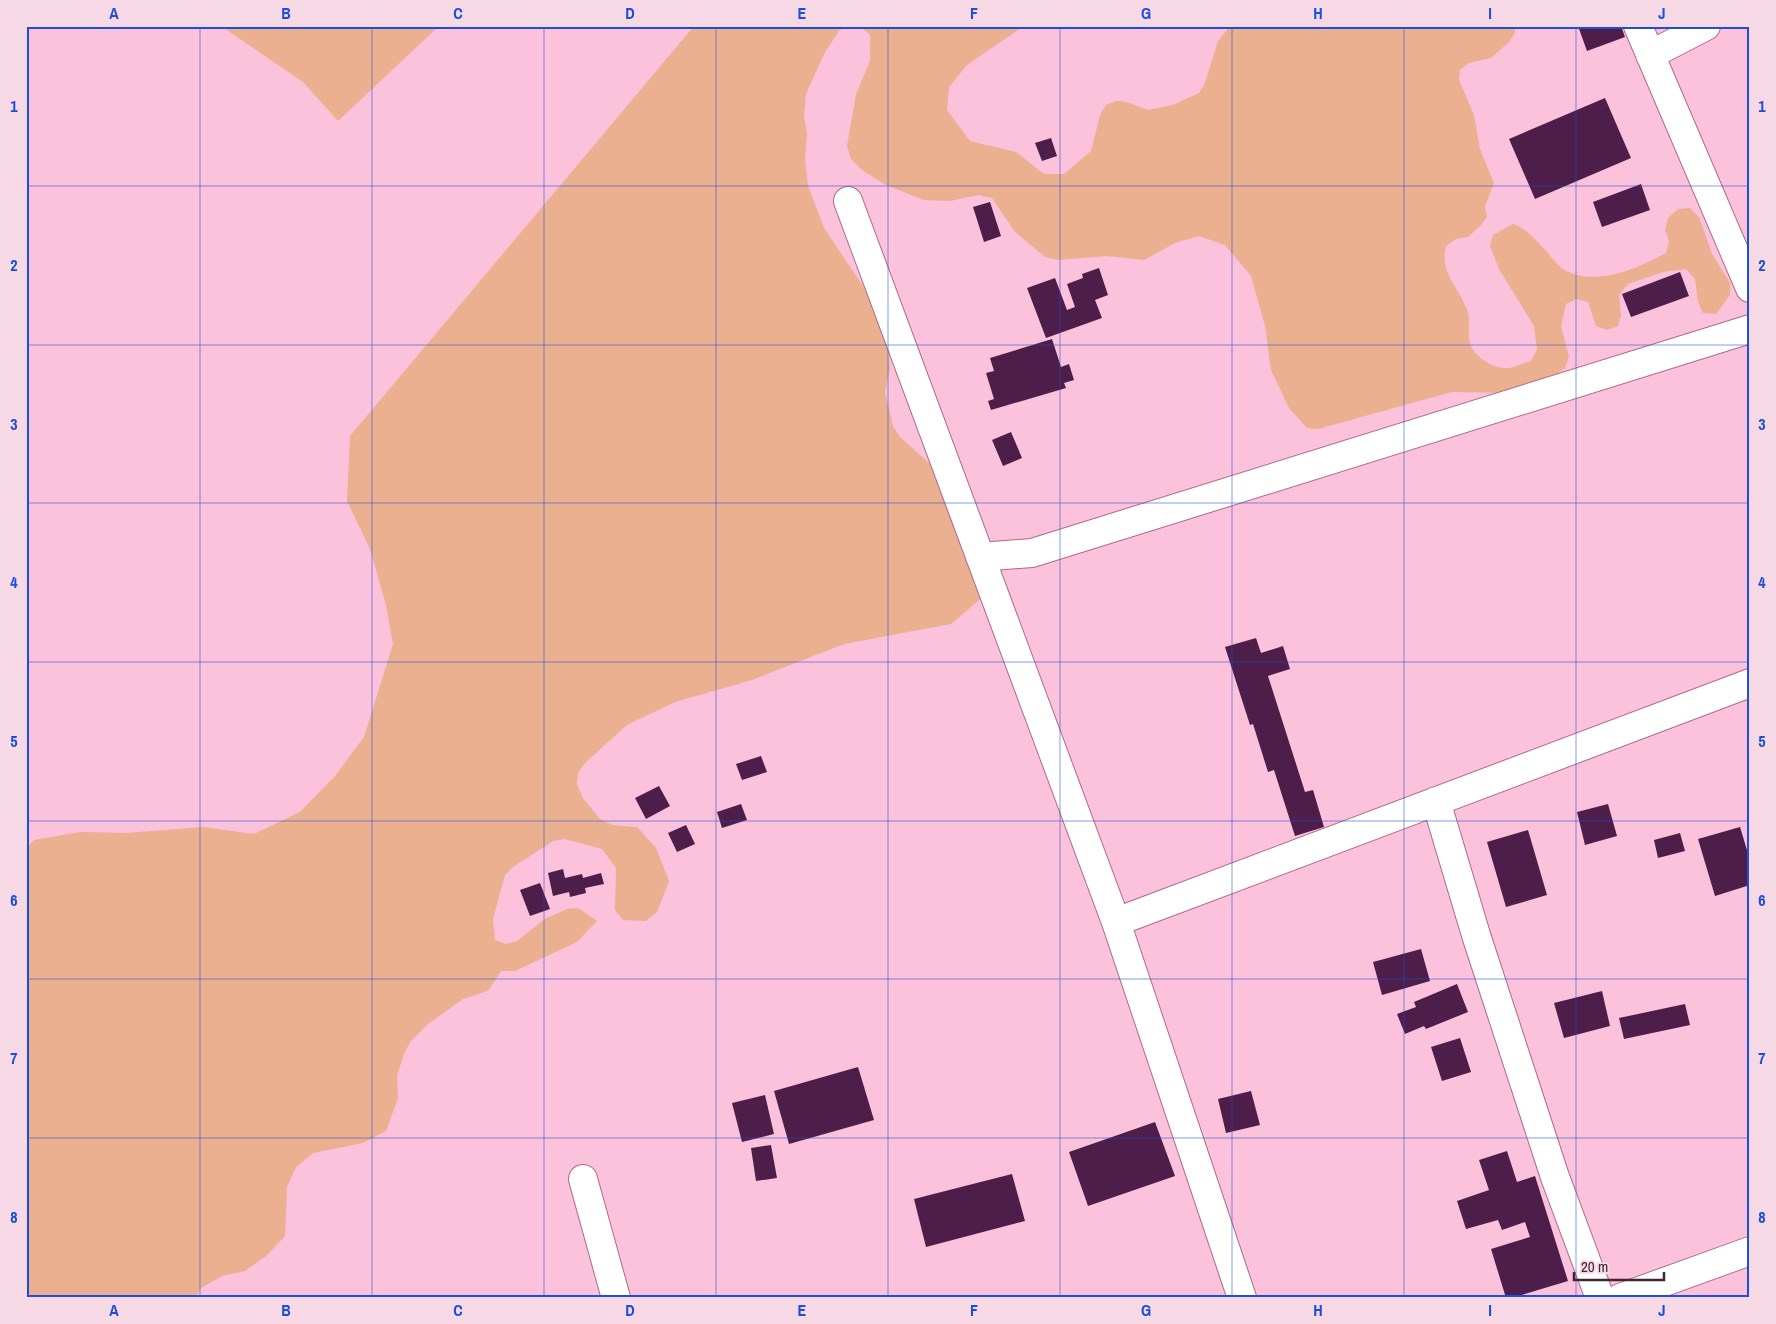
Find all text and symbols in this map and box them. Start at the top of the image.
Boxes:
text: A [109,2,119,24]
text: B [281,2,291,24]
text: C [453,2,463,24]
text: D [625,2,635,24]
text: E [798,2,807,24]
text: F [970,2,978,24]
text: G [1141,2,1151,24]
text: H [1313,2,1323,24]
text: I [1488,2,1492,24]
text: J [1658,2,1666,24]
text: 1 [10,95,18,117]
text: 1 [1758,95,1766,117]
text: 2 [10,254,18,276]
text: 2 [1758,254,1766,276]
text: 3 [10,413,18,435]
text: 3 [1758,413,1766,435]
text: 4 [10,571,18,593]
text: 4 [1758,571,1766,593]
text: 5 [10,730,18,752]
text: 5 [1758,730,1766,752]
text: 6 [10,889,18,911]
text: 6 [1758,889,1766,911]
text: 7 [10,1047,18,1069]
text: 7 [1758,1047,1766,1069]
text: 8 [10,1206,18,1228]
text: 8 [1758,1206,1766,1228]
scale bar [1574,1249,1664,1281]
text: 20 m [1581,1256,1608,1277]
text: A [109,1299,119,1321]
text: B [281,1299,291,1321]
text: C [453,1299,463,1321]
text: D [625,1299,635,1321]
text: E [798,1299,807,1321]
text: F [970,1299,978,1321]
text: G [1141,1299,1151,1321]
text: H [1313,1299,1323,1321]
text: I [1488,1299,1492,1321]
text: J [1658,1299,1666,1321]

